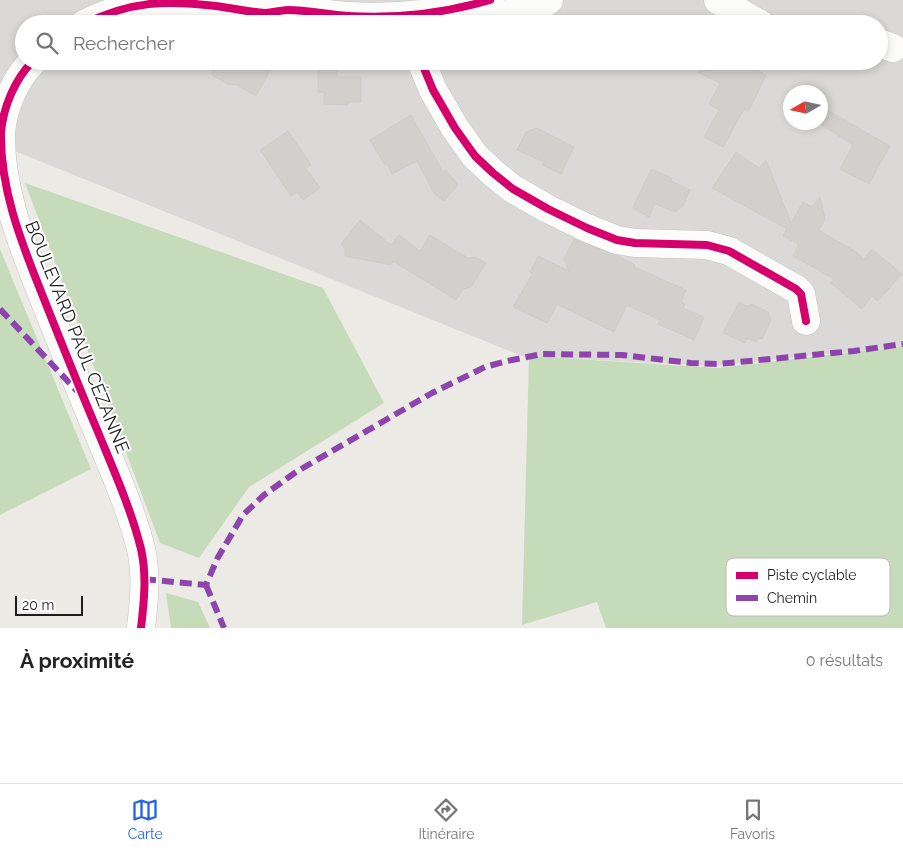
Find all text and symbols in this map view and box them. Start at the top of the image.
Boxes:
search box [15,15,888,70]
icon: search [33,29,61,57]
text: Rechercher [73,32,175,54]
north arrow [783,85,828,130]
street label: BOULEVARD PAUL CÉZANNE [21,217,135,456]
legend [726,558,890,616]
text: Piste cyclable [767,567,857,583]
text: Chemin [767,590,817,606]
scale bar [15,593,82,616]
text: 20 m [22,597,54,613]
text: À proximité [20,648,134,673]
text: 0 résultats [806,651,883,670]
tab: Carte [128,796,163,842]
tab: Itinéraire [418,796,474,842]
tab: Favoris [730,796,775,842]

